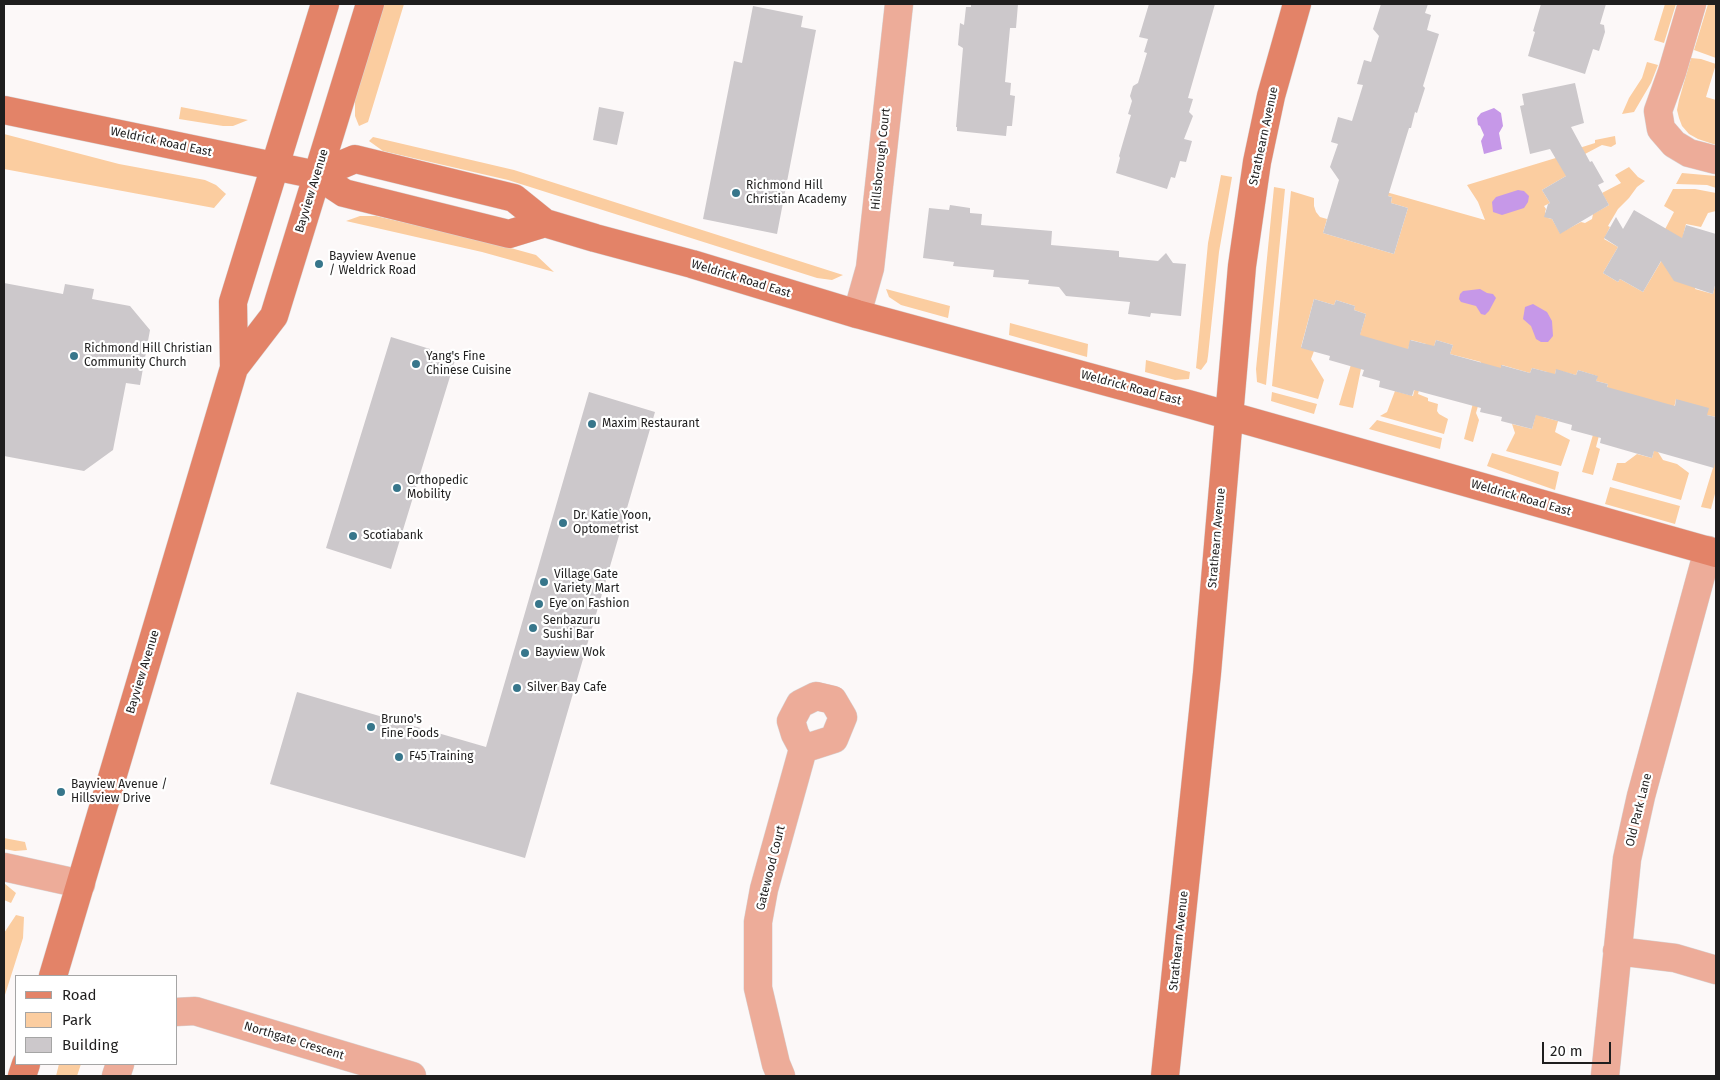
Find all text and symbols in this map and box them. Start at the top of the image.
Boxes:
street label: Strathearn Avenue [1246,85,1282,187]
street label: Hillsborough Court [868,107,894,211]
street label: Weldrick Road East [109,124,213,160]
street label: Bayview Avenue [292,147,332,235]
place label: Richmond Hill Christian Academy [746,179,847,207]
marker: Richmond Hill Christian Academy [730,187,742,199]
place label: Bayview Avenue / Weldrick Road [329,250,416,278]
street label: Weldrick Road East [689,257,793,301]
marker: Bayview Avenue / Weldrick Road [313,258,325,270]
place label: Richmond Hill Christian Community Church [84,342,212,370]
marker: Richmond Hill Christian Community Church [68,350,80,362]
place label: Yang's Fine Chinese Cuisine [426,350,511,378]
marker: Yang's Fine Chinese Cuisine [410,358,422,370]
street label: Weldrick Road East [1079,368,1183,408]
place label: Maxim Restaurant [602,417,700,431]
marker: Maxim Restaurant [586,418,598,430]
place label: Orthopedic Mobility [407,474,468,502]
street label: Weldrick Road East [1469,477,1573,519]
marker: Orthopedic Mobility [391,482,403,494]
street label: Strathearn Avenue [1205,487,1229,589]
place label: Dr. Katie Yoon, Optometrist [573,509,651,537]
marker: Dr. Katie Yoon, Optometrist [557,517,569,529]
place label: Scotiabank [363,529,423,543]
marker: Scotiabank [347,530,359,542]
place label: Village Gate Variety Mart [554,568,619,596]
marker: Village Gate Variety Mart [538,576,550,588]
place label: Eye on Fashion [549,597,630,611]
marker: Eye on Fashion [533,598,545,610]
place label: Senbazuru Sushi Bar [543,614,600,642]
marker: Senbazuru Sushi Bar [527,622,539,634]
street label: Bayview Avenue [123,628,163,716]
place label: Bayview Wok [535,646,605,660]
marker: Bayview Wok [519,647,531,659]
place label: Silver Bay Cafe [527,681,607,695]
marker: Silver Bay Cafe [511,682,523,694]
place label: Bruno's Fine Foods [381,713,439,741]
marker: Bruno's Fine Foods [365,721,377,733]
place label: F45 Training [409,750,474,764]
marker: F45 Training [393,751,405,763]
street label: Old Park Lane [1623,772,1655,848]
place label: Bayview Avenue / Hillsview Drive [71,778,167,806]
marker: Bayview Avenue / Hillsview Drive [55,786,67,798]
street label: Gatewood Court [753,824,789,912]
street label: Strathearn Avenue [1167,890,1191,992]
legend [15,975,178,1065]
text: Road [62,986,97,1004]
text: Park [62,1011,92,1029]
street label: Northgate Crescent [242,1019,346,1063]
scale bar [1545,1032,1614,1064]
text: Building [62,1036,118,1054]
text: 20 m [1550,1042,1583,1060]

